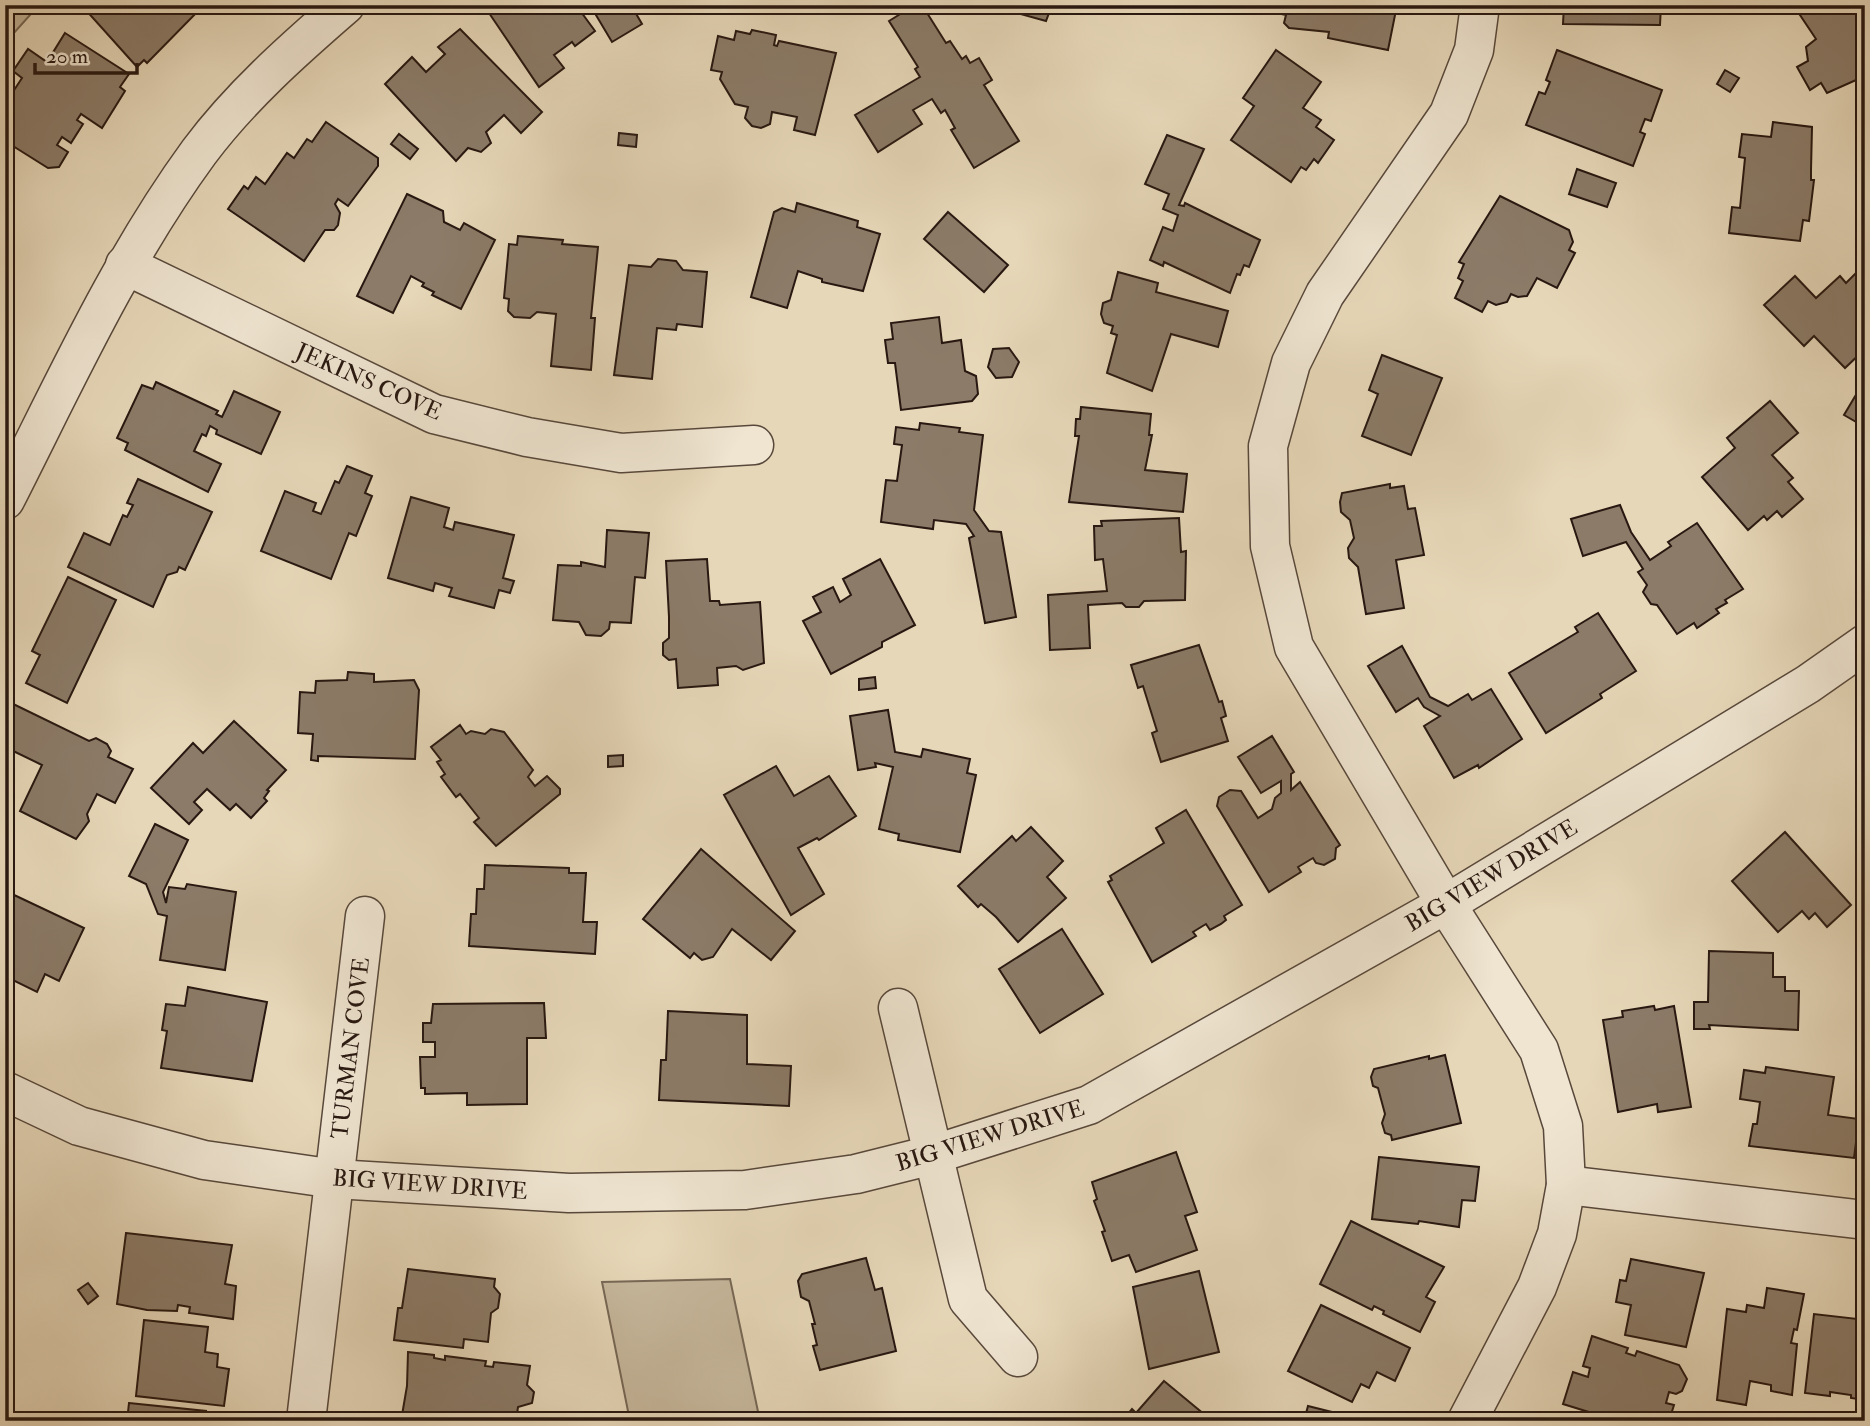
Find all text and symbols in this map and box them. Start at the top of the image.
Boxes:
scale bar [35,32,136,76]
text: 20 m [46,43,88,70]
street label: JEKINS COVE [290,336,447,427]
street label: BIG VIEW DRIVE [1400,813,1583,938]
street label: TURMAN COVE [325,956,376,1141]
street label: BIG VIEW DRIVE [892,1093,1088,1178]
street label: BIG VIEW DRIVE [331,1163,529,1206]

